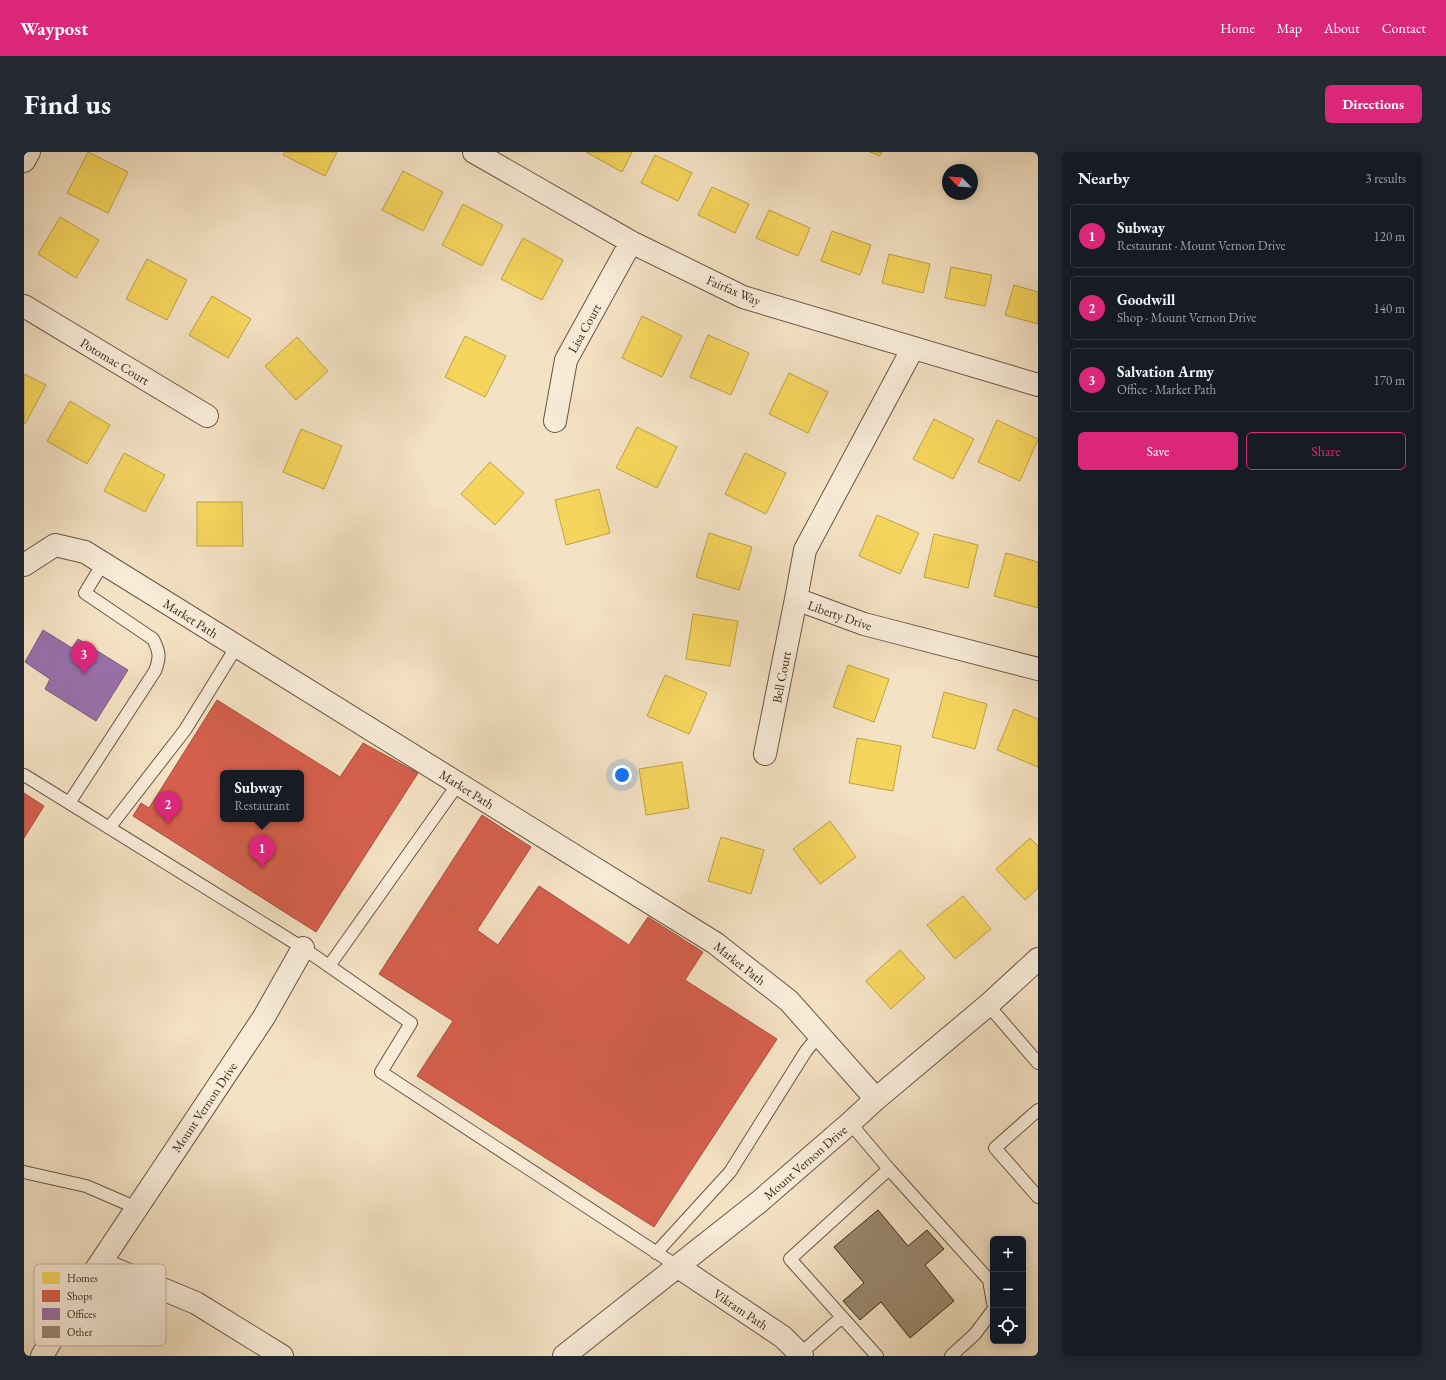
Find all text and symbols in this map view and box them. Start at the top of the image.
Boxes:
text: Waypost [20,16,88,41]
text: Home [1220,19,1255,37]
text: Map [1277,19,1302,37]
text: About [1324,19,1360,37]
text: Contact [1382,19,1426,37]
button: Directions [1325,85,1422,123]
text: Find us [24,86,111,122]
north arrow [942,164,978,200]
text: Nearby [1078,167,1130,189]
text: 3 results [1365,170,1406,187]
text: Subway [1117,218,1165,237]
text: 1 [1089,228,1095,245]
text: 120 m [1374,228,1405,245]
text: Restaurant · Mount Vernon Drive [1117,237,1286,254]
street label: Fairfax Way [704,271,764,310]
text: Goodwill [1117,290,1175,309]
text: 2 [1089,300,1095,317]
text: 140 m [1374,300,1405,317]
street label: Lisa Court [564,301,605,356]
text: Shop · Mount Vernon Drive [1117,309,1256,326]
street label: Potomac Court [77,334,152,389]
text: Salvation Army [1117,362,1214,381]
text: 3 [1089,372,1095,389]
text: 170 m [1374,372,1405,389]
text: Office · Market Path [1117,381,1216,398]
button: Save [1078,432,1238,470]
button: Share [1246,432,1406,470]
street label: Market Path [160,595,221,642]
street label: Liberty Drive [805,597,874,634]
pin: 3 [71,641,97,674]
street label: Bell Court [768,650,795,704]
your location [612,765,632,785]
street label: Market Path [436,766,497,813]
popup [220,770,304,822]
text: Subway [234,778,282,797]
pin: 2 [155,791,181,824]
text: Restaurant [234,797,290,814]
pin: 1 [249,835,275,868]
street label: Market Path [710,938,769,989]
street label: Mount Vernon Drive [168,1059,241,1156]
street label: Mount Vernon Drive [760,1121,851,1203]
map controls [990,1236,1026,1344]
button: + [990,1236,1026,1272]
legend [34,1264,166,1346]
text: Homes [67,1271,98,1285]
button: − [990,1272,1026,1308]
street label: Vikram Path [710,1285,772,1334]
text: Shops [67,1289,93,1303]
text: Offices [67,1307,96,1321]
button: locate [990,1308,1026,1344]
text: Other [67,1325,93,1339]

